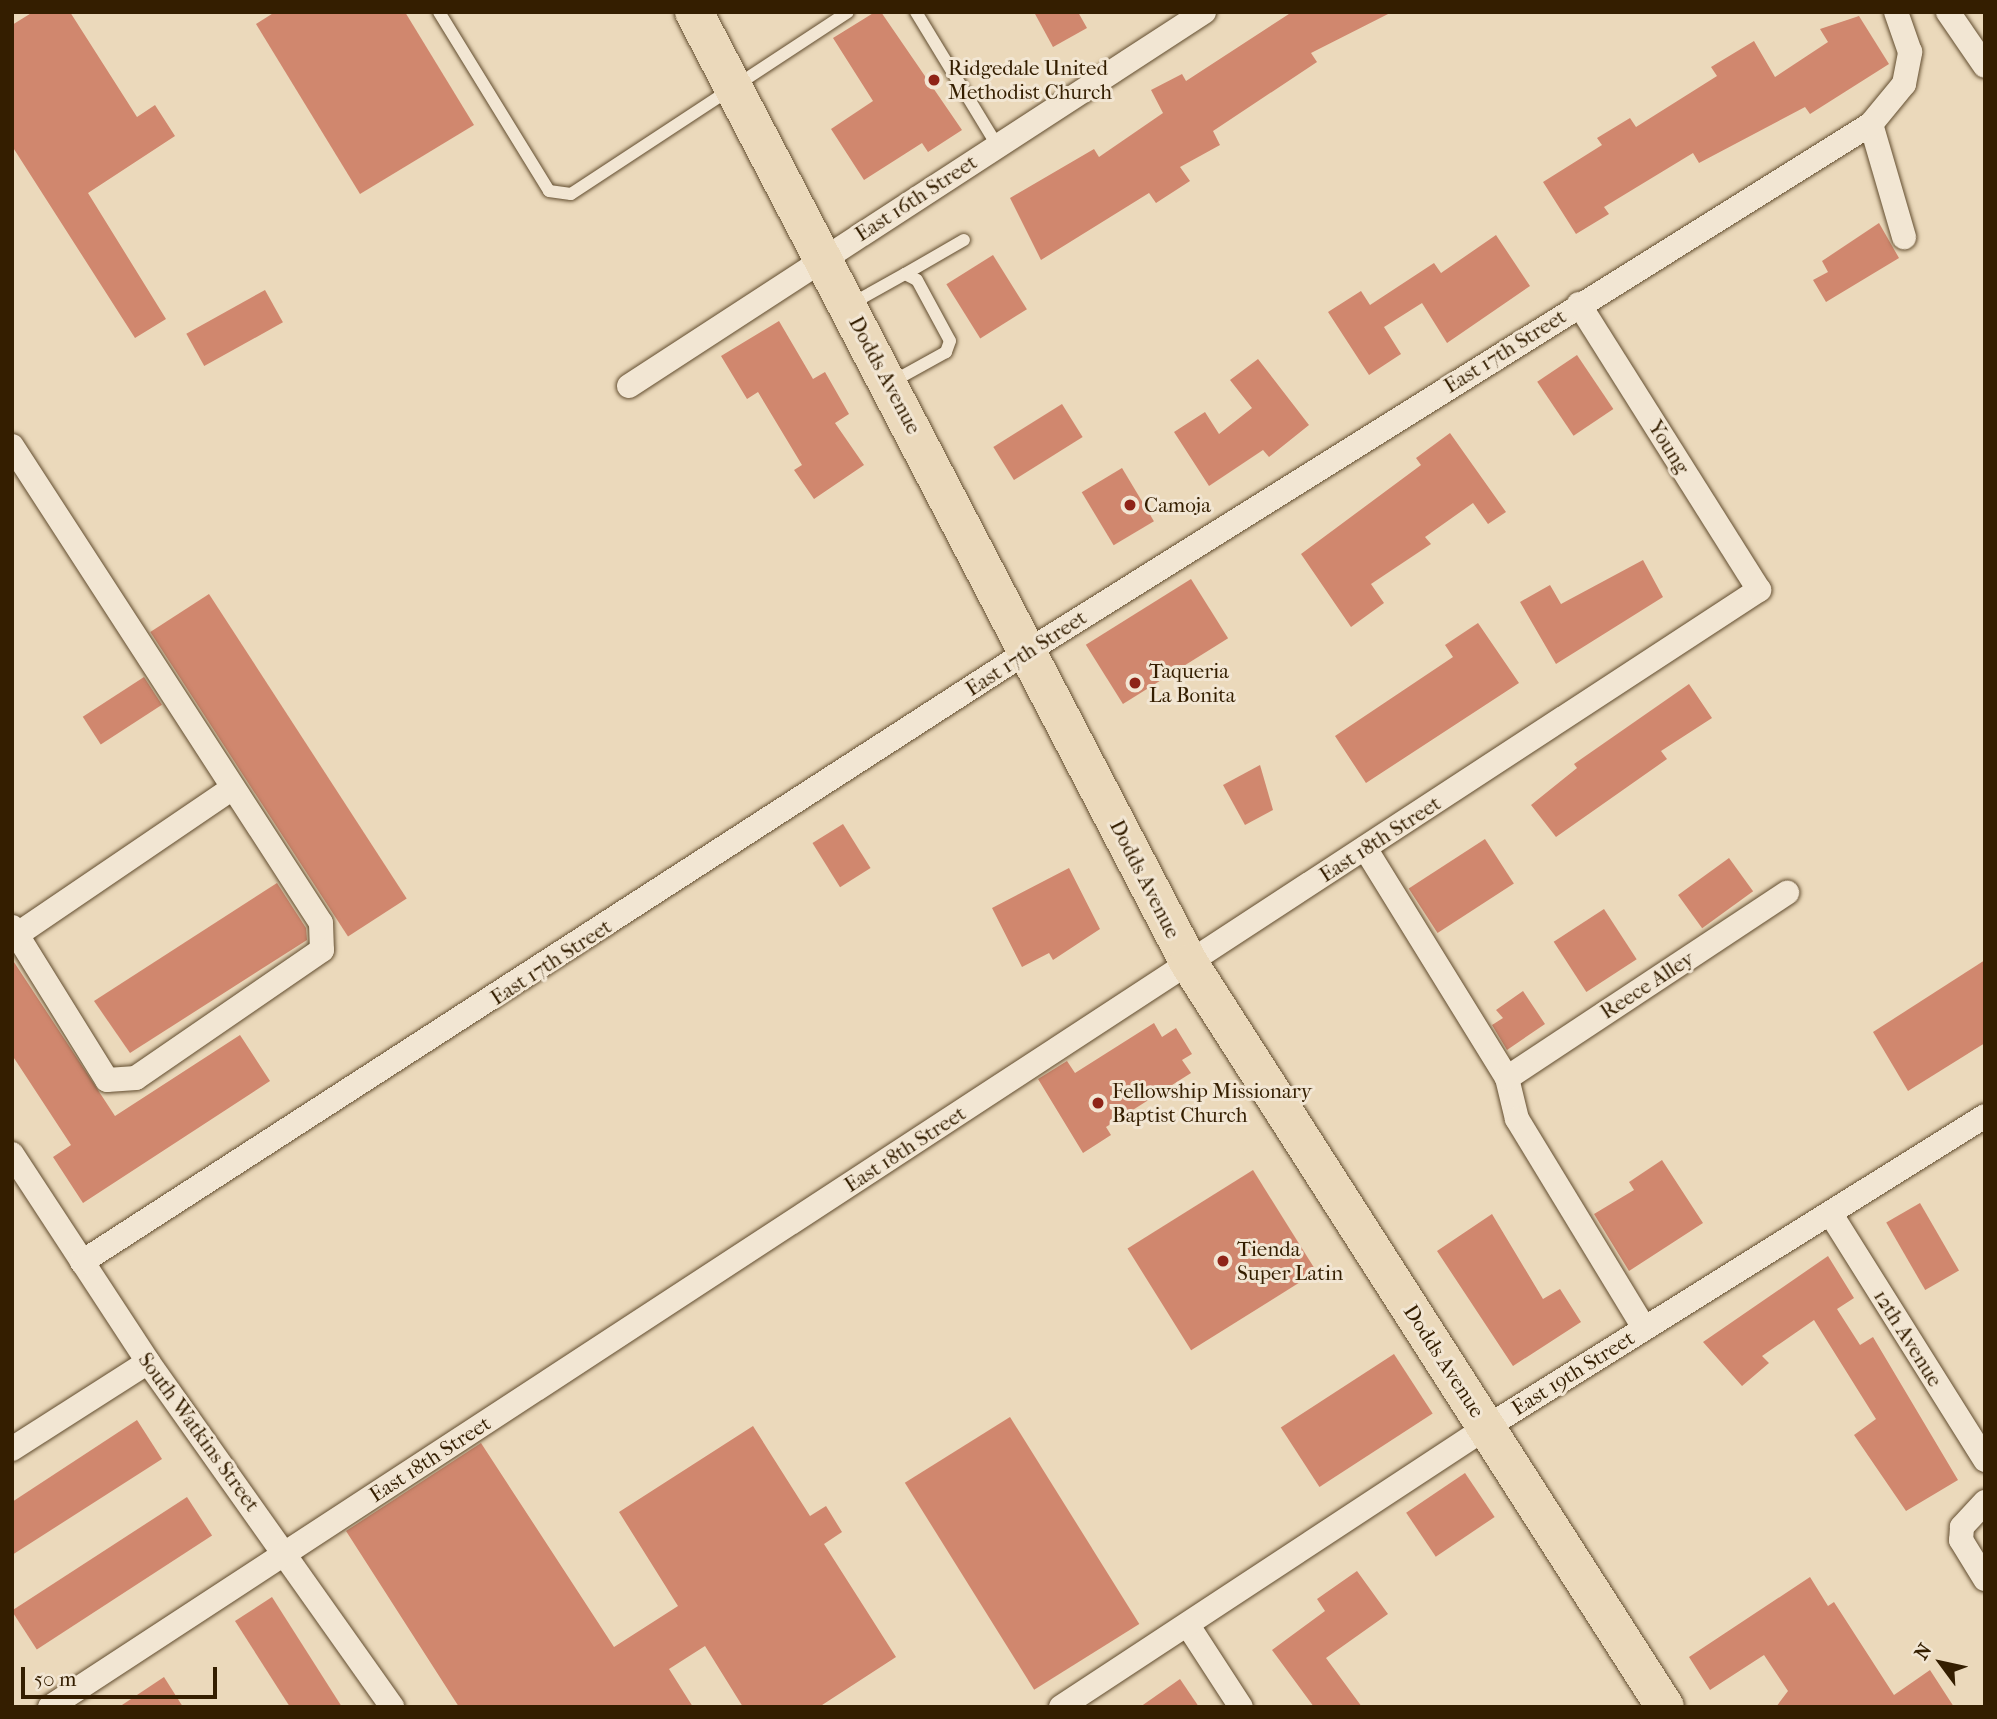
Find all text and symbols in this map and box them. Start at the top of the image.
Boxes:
place label: Ridgedale United Methodist Church [948,55,1112,105]
marker: Ridgedale United Methodist Church [926,72,942,88]
street label: East 16th Street [850,149,982,247]
street label: East 17th Street [1439,303,1571,399]
street label: Dodds Avenue [843,312,927,438]
street label: Young [1643,416,1695,478]
place label: Camoja [1144,492,1211,518]
marker: Camoja [1122,497,1138,513]
street label: East 17th Street [961,605,1091,701]
place label: Taqueria La Bonita [1149,658,1236,708]
marker: Taqueria La Bonita [1127,675,1143,691]
street label: East 18th Street [1315,790,1445,888]
street label: Dodds Avenue [1104,816,1186,942]
street label: East 17th Street [486,914,616,1010]
street label: Reece Alley [1596,946,1698,1024]
place label: Fellowship Missionary Baptist Church [1112,1078,1312,1128]
marker: Fellowship Missionary Baptist Church [1090,1095,1106,1111]
street label: East 18th Street [840,1100,970,1198]
place label: Tienda Super Latin [1237,1236,1343,1286]
marker: Tienda Super Latin [1215,1253,1231,1269]
street label: 12th Avenue [1868,1285,1948,1391]
street label: Dodds Avenue [1398,1300,1490,1422]
street label: East 19th Street [1507,1325,1639,1421]
street label: South Watkins Street [133,1348,265,1516]
street label: East 18th Street [365,1410,495,1508]
north arrow [1906,1628,1976,1698]
text: N [1910,1640,1937,1664]
scale bar [24,1652,220,1696]
text: 50 m [34,1667,77,1691]

